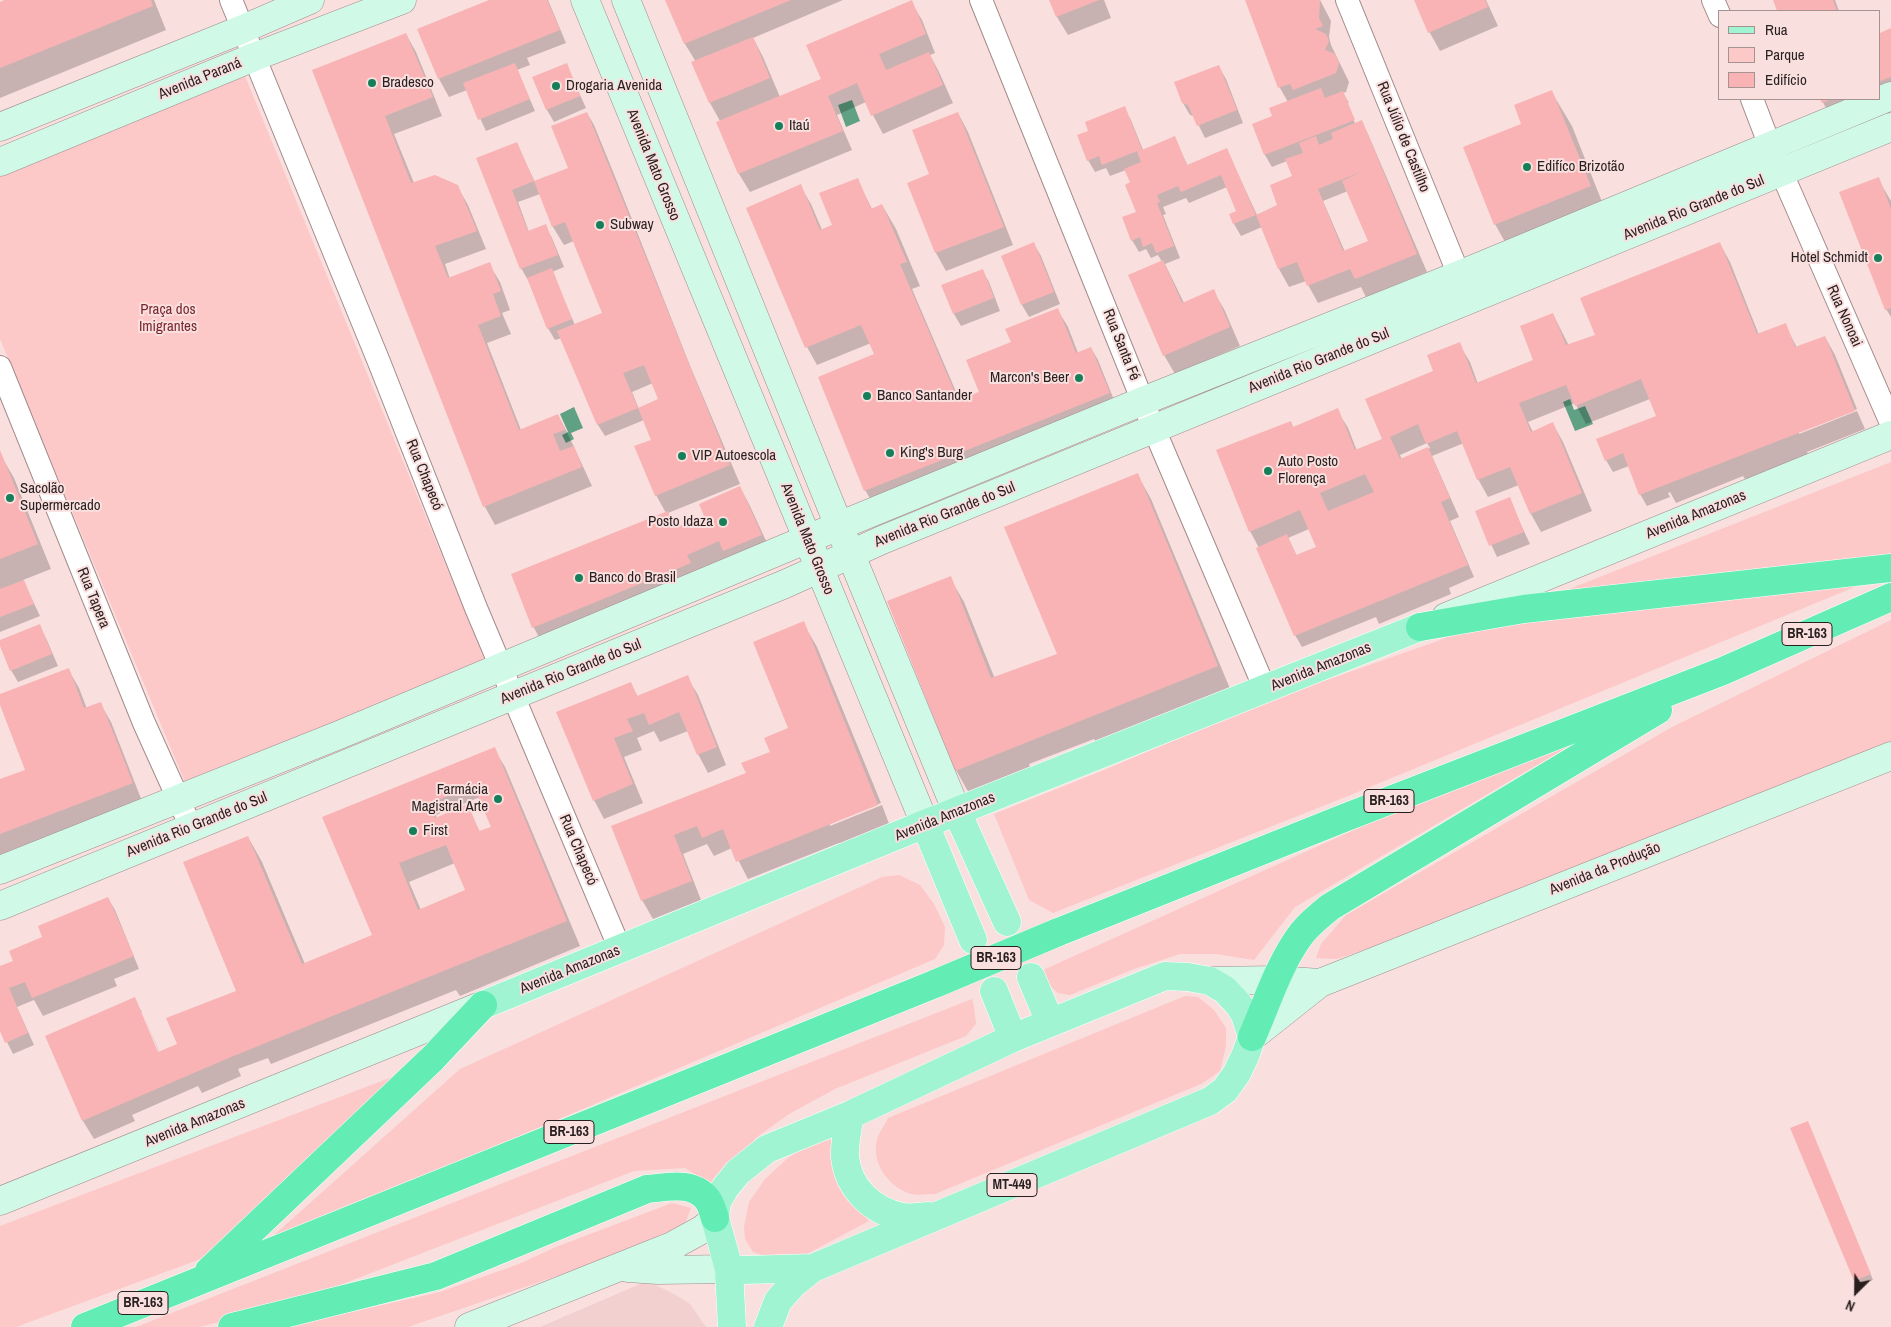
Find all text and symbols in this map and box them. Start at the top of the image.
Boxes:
legend [1718,10,1881,100]
text: Rua [1765,19,1788,40]
text: Parque [1765,44,1805,65]
street label: Avenida Paraná [156,54,244,104]
text: Edifício [1765,69,1807,90]
place label: Bradesco [382,74,434,92]
marker: Bradesco [366,77,378,89]
place label: Drogaria Avenida [566,77,662,95]
street label: Rua Júlio de Castilho [1373,79,1433,195]
marker: Drogaria Avenida [550,80,562,92]
street label: Avenida Mato Grosso [622,107,684,223]
place label: Itaú [789,117,810,135]
marker: Itaú [773,120,785,132]
place label: Edifíco Brizotão [1537,158,1625,176]
marker: Edifíco Brizotão [1521,161,1533,173]
street label: Avenida Rio Grande do Sul [1621,172,1767,244]
place label: Subway [610,216,654,234]
marker: Subway [594,219,606,231]
place label: Hotel Schmidt [1791,249,1868,267]
marker: Hotel Schmidt [1872,252,1884,264]
street label: Rua Nonoai [1822,282,1866,350]
park label: Praça dos Imigrantes [139,301,197,336]
street label: Rua Santa Fé [1099,307,1143,383]
street label: Avenida Rio Grande do Sul [1246,325,1392,397]
place label: Marcon's Beer [990,369,1069,387]
marker: Marcon's Beer [1073,372,1085,384]
place label: Banco Santander [877,387,972,405]
marker: Banco Santander [861,390,873,402]
street label: Rua Chapecó [402,437,446,513]
place label: King's Burg [900,444,963,462]
place label: VIP Autoescola [692,447,776,465]
marker: King's Burg [884,447,896,459]
marker: VIP Autoescola [676,450,688,462]
place label: Auto Posto Florença [1278,453,1338,488]
marker: Auto Posto Florença [1262,465,1274,477]
street label: Avenida Rio Grande do Sul [872,479,1018,551]
place label: Sacolão Supermercado [20,480,101,515]
street label: Avenida Mato Grosso [776,481,838,597]
street label: Avenida Amazonas [1643,487,1749,543]
marker: Sacolão Supermercado [4,492,16,504]
place label: Posto Idaza [648,513,713,531]
marker: Posto Idaza [717,516,729,528]
street label: Rua Tapera [73,565,113,631]
place label: Banco do Brasil [589,569,676,587]
marker: Banco do Brasil [573,572,585,584]
road number: BR-163 [1782,622,1832,646]
street label: Avenida Rio Grande do Sul [498,636,644,708]
street label: Avenida Amazonas [1268,639,1374,695]
place label: Farmácia Magistral Arte [411,781,488,816]
street label: Avenida Rio Grande do Sul [124,789,270,861]
street label: Avenida Amazonas [892,789,998,845]
road number: BR-163 [1364,789,1414,812]
marker: Farmácia Magistral Arte [492,793,504,805]
street label: Rua Chapecó [555,812,601,888]
place label: First [423,822,448,840]
marker: First [407,825,419,837]
street label: Avenida da Produção [1547,839,1663,899]
street label: Avenida Amazonas [517,942,623,998]
road number: BR-163 [971,946,1021,970]
street label: Avenida Amazonas [142,1095,248,1151]
road number: BR-163 [544,1120,594,1144]
road number: MT-449 [987,1174,1037,1196]
north arrow [1831,1267,1881,1317]
road number: BR-163 [118,1292,168,1315]
text: N [1843,1296,1857,1316]

